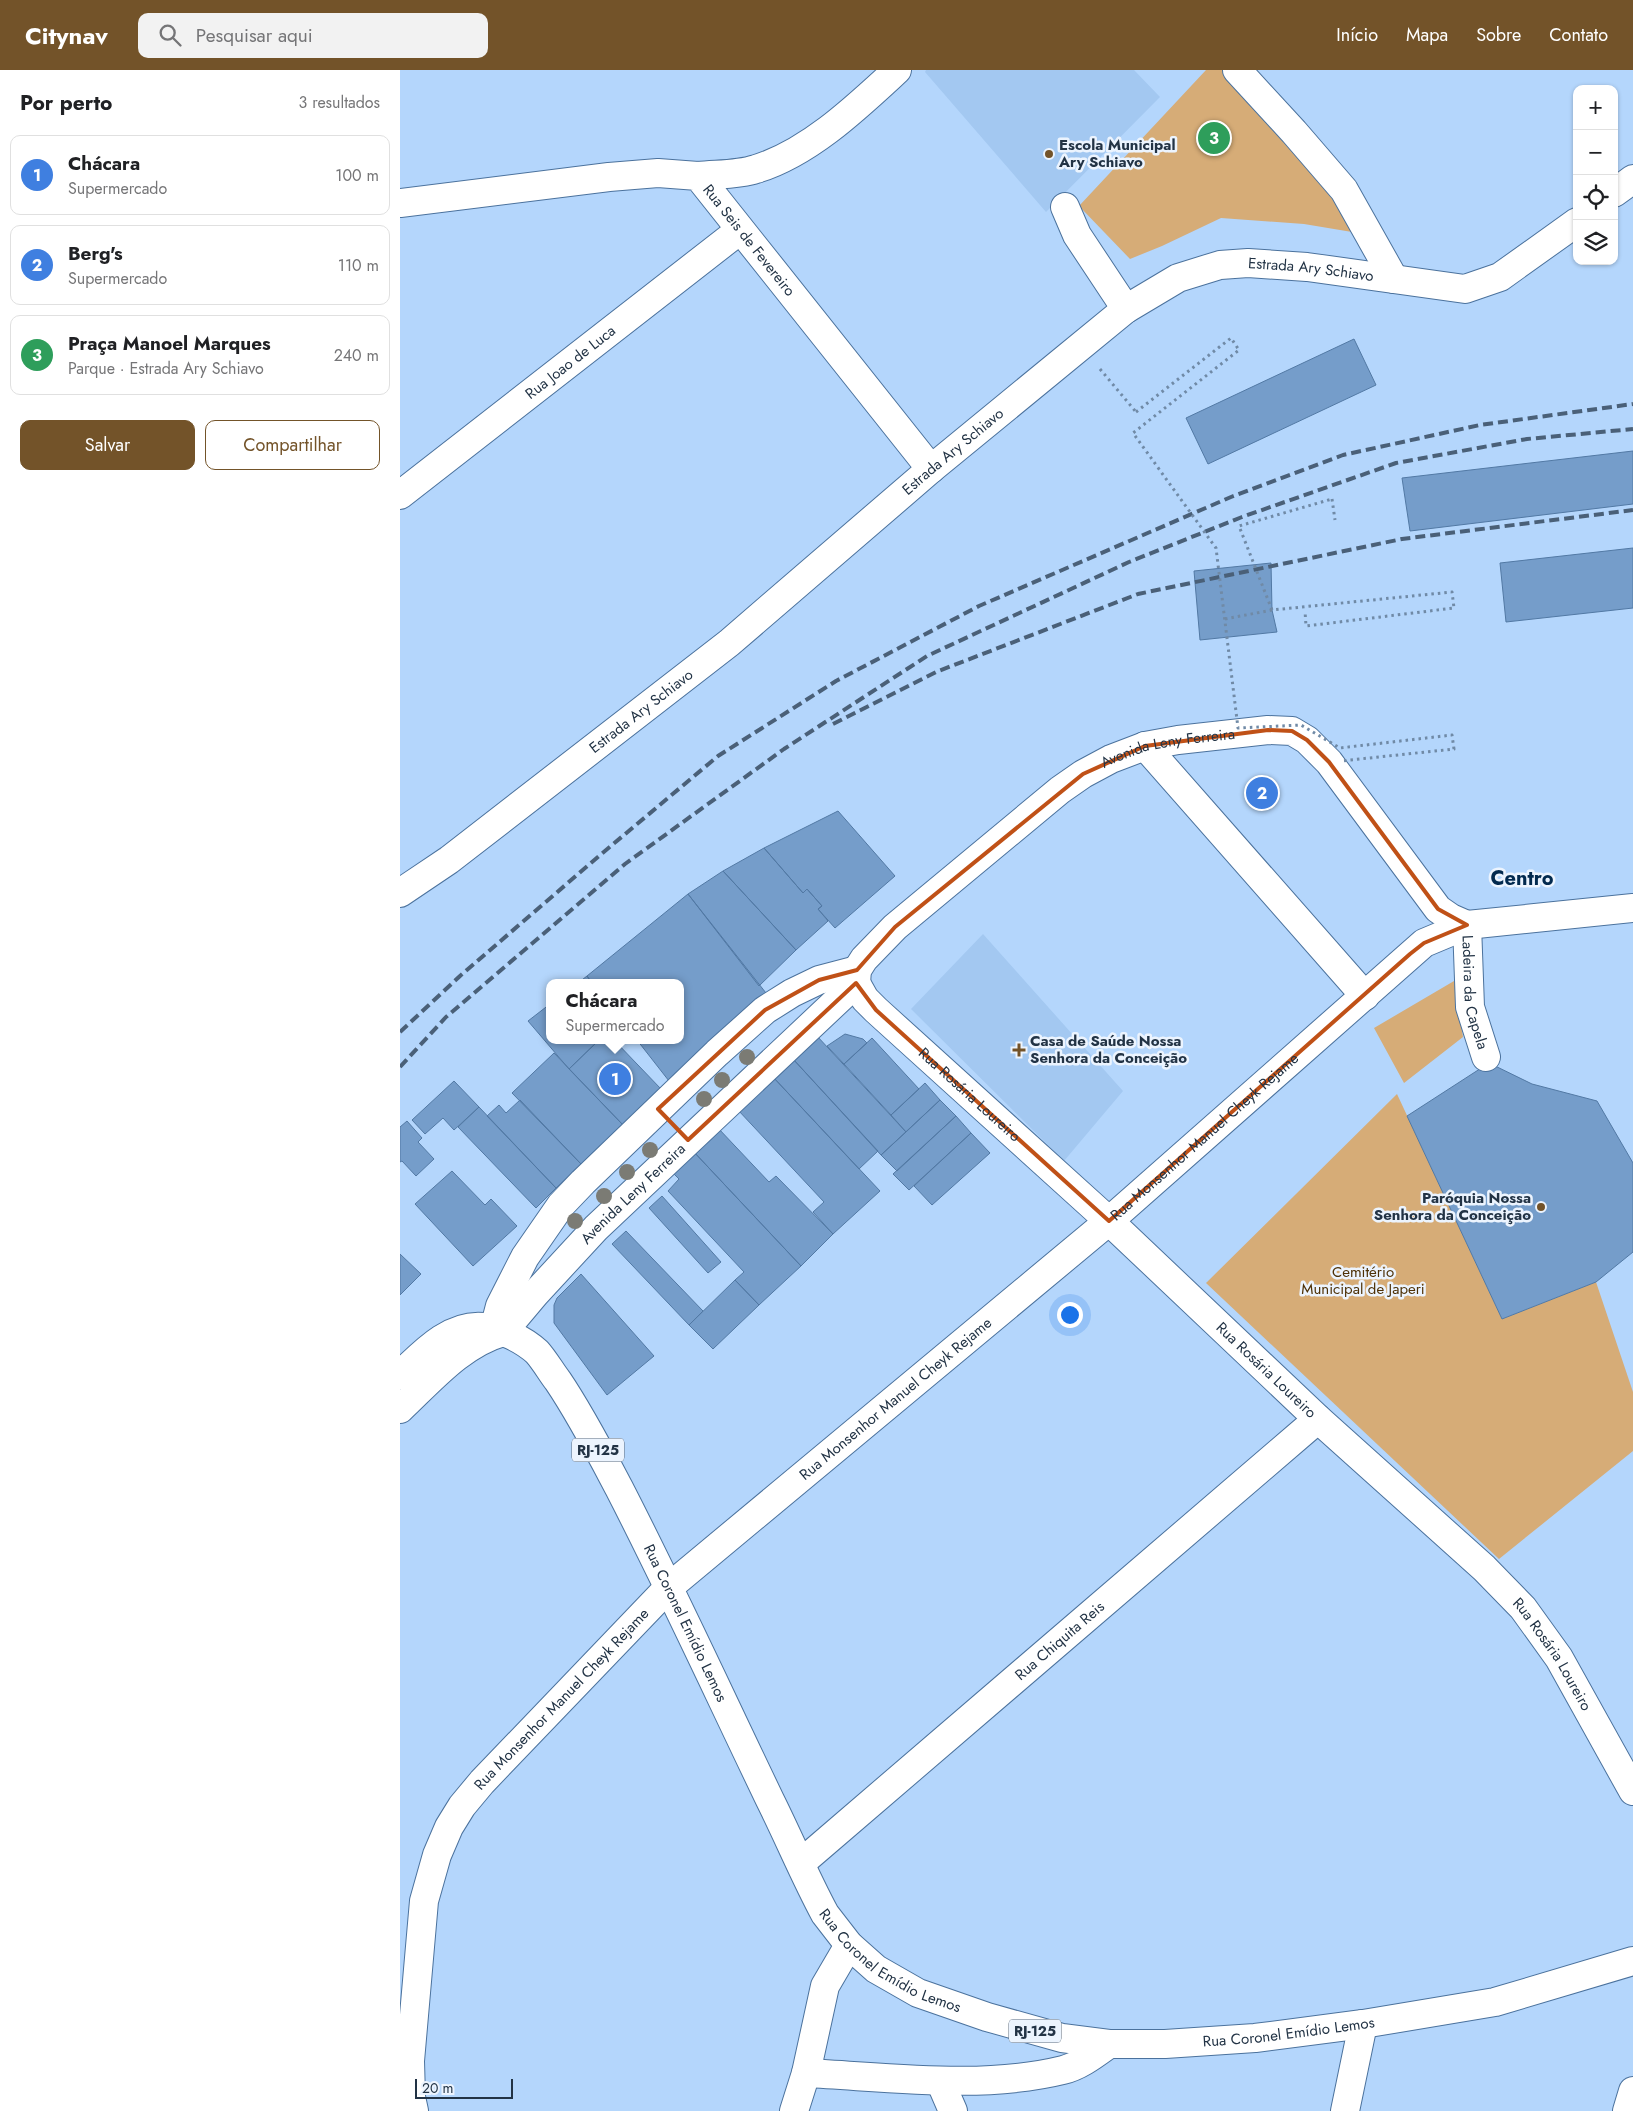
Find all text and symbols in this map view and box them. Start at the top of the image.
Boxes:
search box [138,13,488,58]
text: Citynav [25,18,108,53]
icon: search [156,21,184,49]
text: Pesquisar aqui [196,22,313,49]
text: Início [1336,22,1378,48]
text: Mapa [1406,22,1448,48]
text: Sobre [1476,22,1521,48]
text: Contato [1549,22,1608,48]
map controls [1573,85,1618,265]
button: + [1573,85,1618,130]
text: Por perto [20,88,112,118]
text: 3 resultados [299,91,380,114]
pin: 3 [1198,119,1230,157]
button: − [1573,130,1618,175]
place label: Escola Municipal Ary Schiavo [1058,134,1175,173]
marker: Escola Municipal Ary Schiavo [1043,148,1055,160]
text: Chácara [68,150,140,177]
text: 1 [33,164,41,187]
text: 100 m [335,164,379,187]
button: locate [1573,175,1618,220]
text: Supermercado [68,177,167,200]
street label: Rua Seis de Fevereiro [698,180,801,301]
button: layers [1573,220,1618,265]
text: Berg's [68,240,123,267]
street label: Estrada Ary Schiavo [1247,252,1375,287]
text: 2 [32,254,42,277]
text: 110 m [338,254,379,277]
text: Supermercado [68,267,167,290]
street label: Rua Joao de Luca [520,320,620,404]
text: Praça Manoel Marques [68,330,271,357]
text: 3 [32,344,42,367]
text: 240 m [334,344,379,367]
text: Parque · Estrada Ary Schiavo [68,357,264,380]
street label: Estrada Ary Schiavo [897,403,1008,500]
button: Salvar [20,420,195,470]
button: Compartilhar [205,420,380,470]
street label: Estrada Ary Schiavo [584,664,698,759]
street label: Avenida Leny Ferreira [1097,723,1236,774]
pin: 2 [1246,774,1278,812]
district label: Centro [1490,864,1554,893]
street label: Ladeira da Capela [1456,935,1494,1052]
popup [546,979,684,1044]
text: Chácara [565,987,638,1014]
text: Supermercado [565,1014,665,1037]
place label: Casa de Saúde Nossa Senhora da Conceição [1030,1030,1187,1069]
street label: Rua Rosária Loureiro [913,1042,1026,1147]
marker: Casa de Saúde Nossa Senhora da Conceição [1012,1043,1026,1057]
street label: Rua Monsenhor Manuel Cheyk Rejame [1106,1047,1304,1226]
pin: 1 [599,1060,631,1098]
street label: Avenida Leny Ferreira [575,1138,690,1249]
place label: Paróquia Nossa Senhora da Conceição [1374,1187,1531,1226]
marker: Paróquia Nossa Senhora da Conceição [1535,1201,1547,1213]
park label: Cemitério Municipal de Japeri [1301,1261,1425,1300]
your location [1057,1302,1083,1328]
street label: Rua Monsenhor Manuel Cheyk Rejame [795,1312,997,1485]
street label: Rua Rosária Loureiro [1211,1317,1322,1423]
road number: RJ-125 [572,1438,624,1462]
street label: Rua Coronel Emídio Lemos [638,1540,733,1706]
street label: Rua Rosária Loureiro [1508,1593,1597,1715]
street label: Rua Chiquita Reis [1010,1596,1109,1686]
street label: Rua Monsenhor Manuel Cheyk Rejame [469,1603,654,1795]
street label: Rua Coronel Emídio Lemos [814,1904,964,2018]
street label: Rua Coronel Emídio Lemos [1202,2011,1376,2052]
road number: RJ-125 [1009,2020,1061,2042]
scale bar [415,2076,512,2099]
text: 20 m [422,2078,454,2098]

